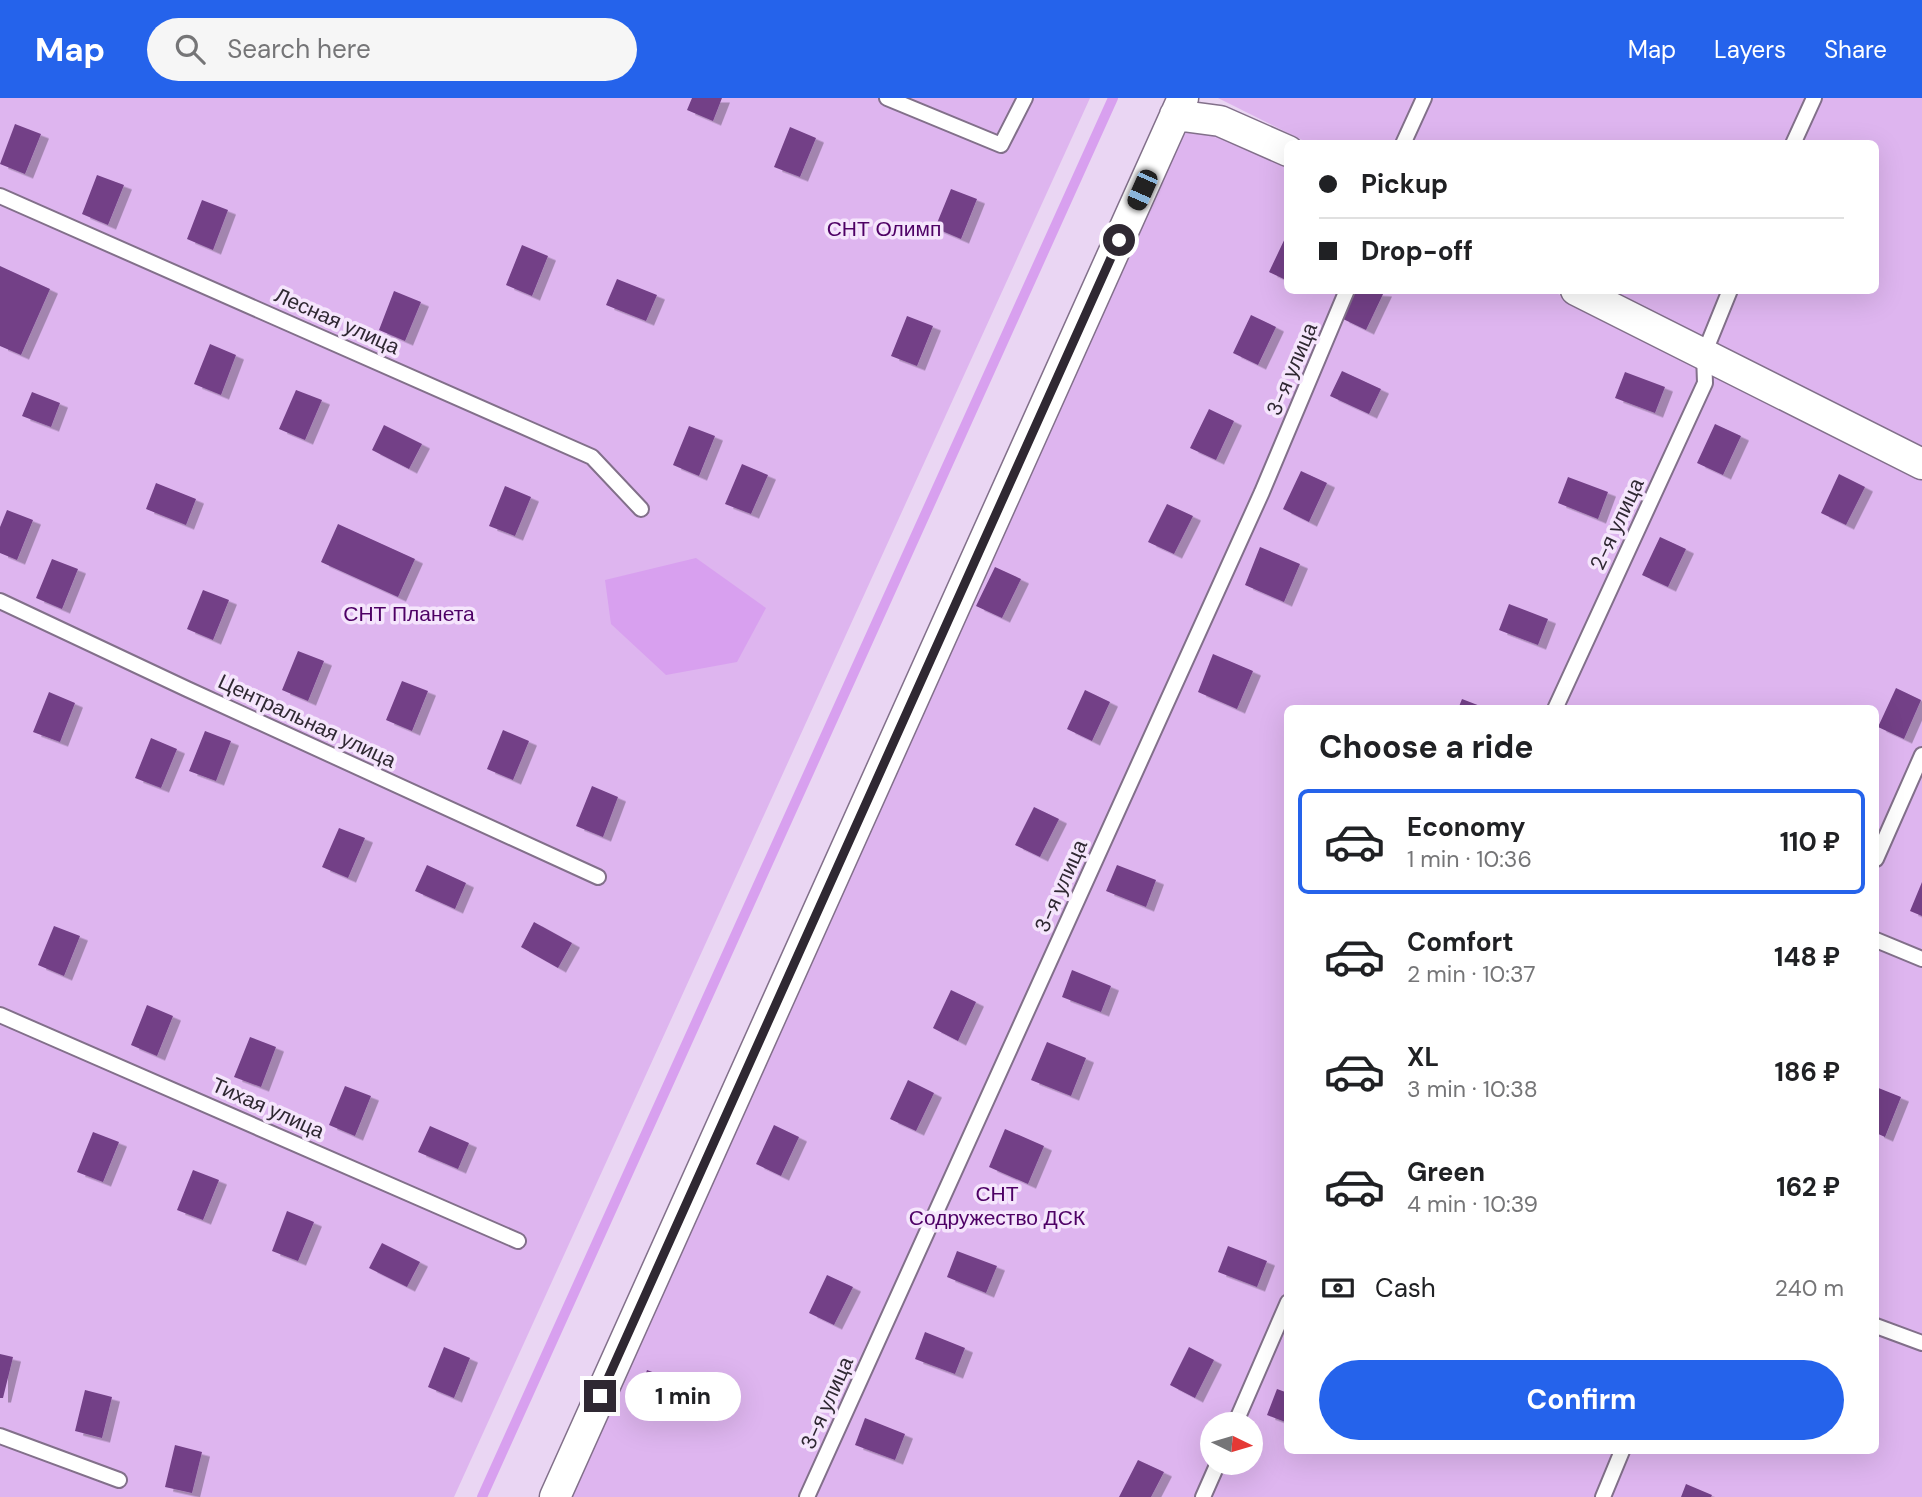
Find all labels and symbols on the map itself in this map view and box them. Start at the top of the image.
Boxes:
car [1124,167,1161,213]
park label: СНТ Олимп [827,215,941,243]
route start [1103,224,1135,256]
street label: Лесная улица [270,281,404,361]
street label: 3-я улица [1260,318,1324,420]
street label: 2-я улица [1584,473,1651,574]
park label: СНТ Планета [343,600,475,628]
street label: Центральная улица [214,668,401,775]
street label: 3-я улица [1028,835,1094,937]
street label: Тихая улица [207,1071,329,1145]
park label: СНТ Содружество ДСК [909,1180,1086,1232]
street label: 3-я улица [794,1352,860,1454]
callout: 1 min [624,1372,740,1420]
route end [584,1380,616,1412]
north arrow [1200,1412,1264,1475]

